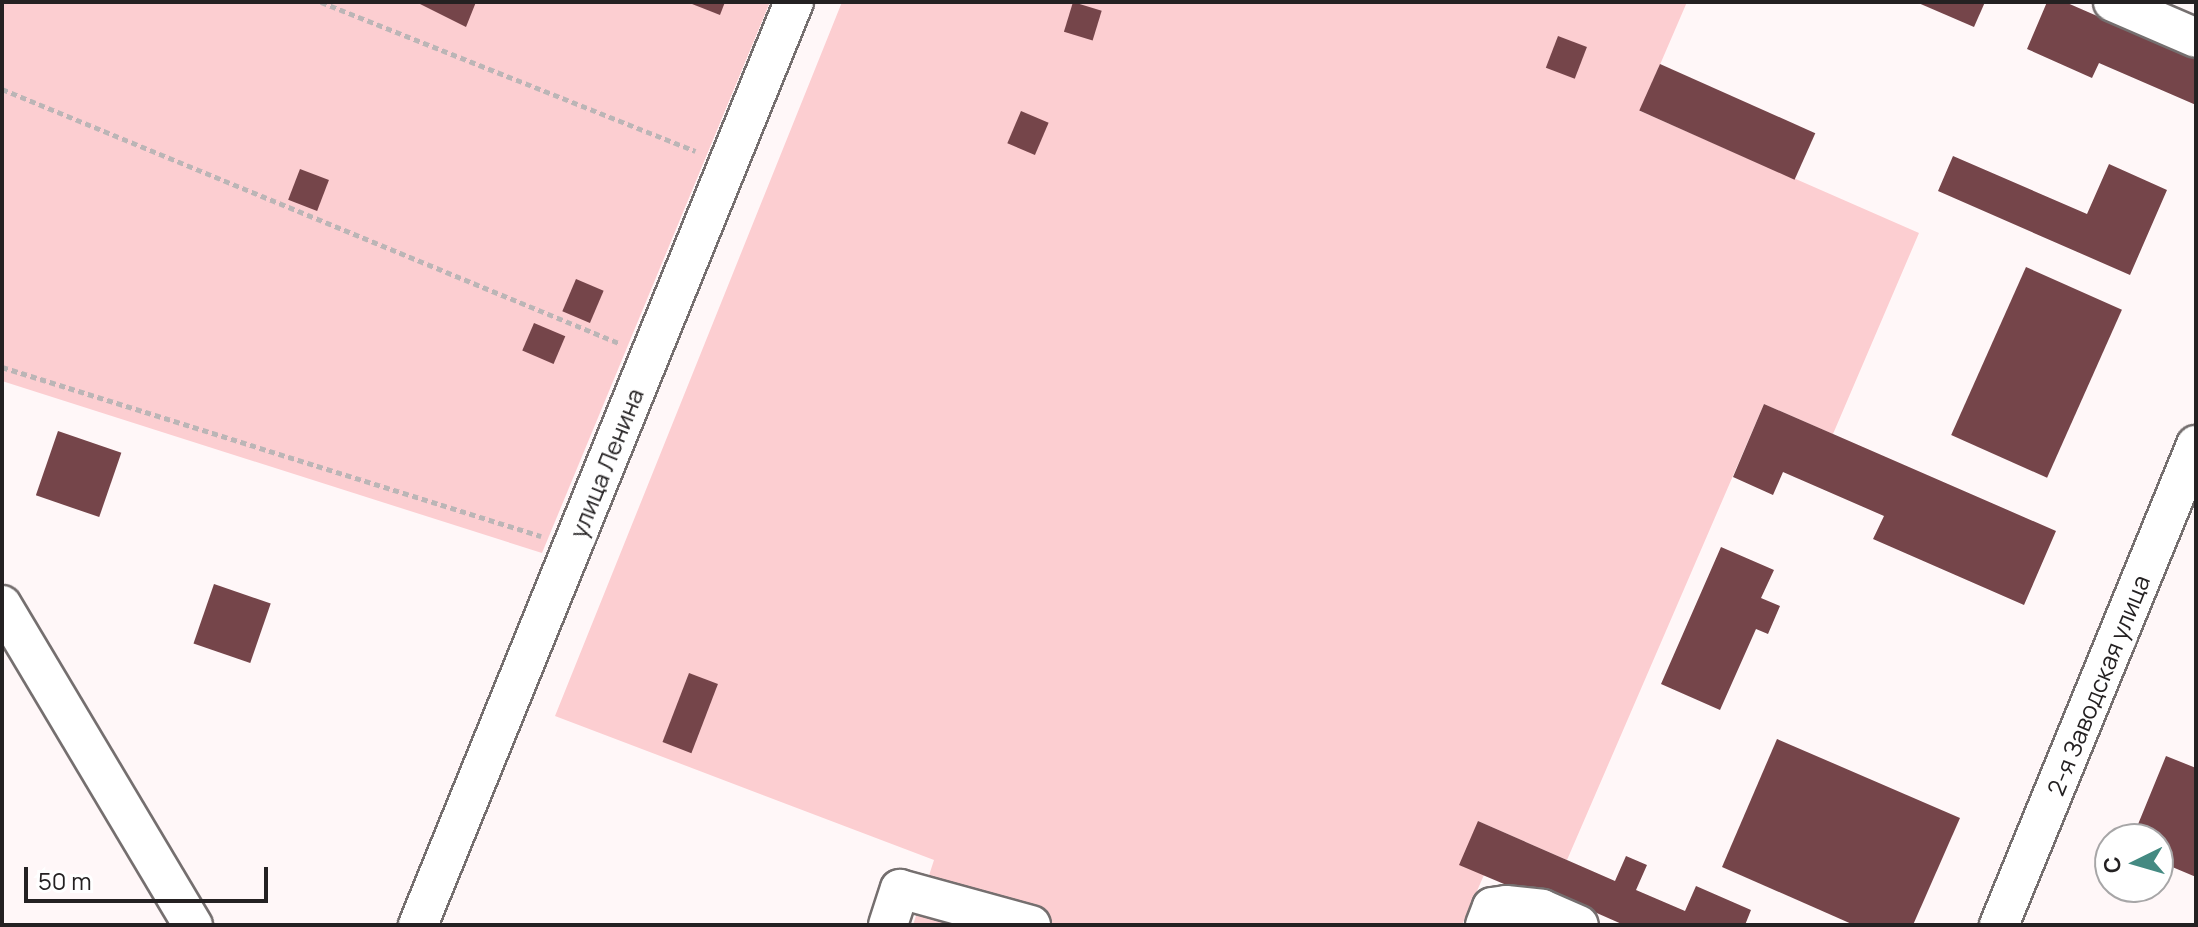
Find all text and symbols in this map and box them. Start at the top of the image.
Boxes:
street label: улица Ленина [563,384,649,542]
street label: 2-я Заводская улица [2041,571,2155,799]
north arrow [2094,823,2174,903]
scale bar [28,851,272,901]
text: С [2096,856,2128,874]
text: 50 m [38,864,92,897]

